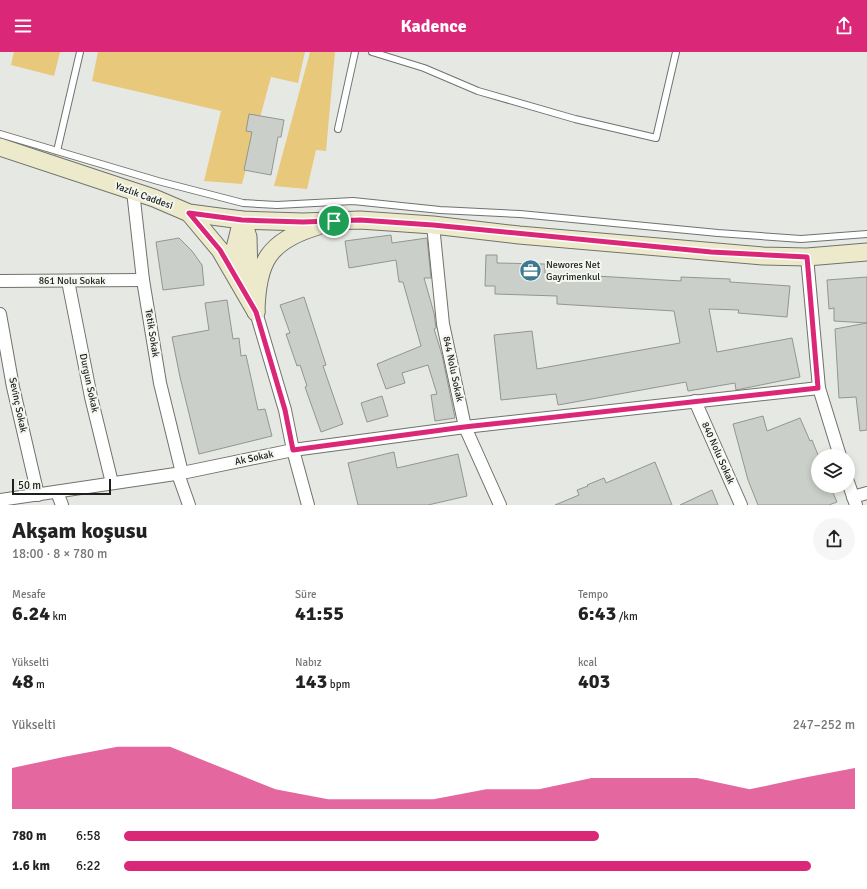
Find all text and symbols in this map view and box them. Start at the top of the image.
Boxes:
icon: menu [12,15,34,37]
text: Kadence [400,15,467,37]
icon: share [833,15,855,37]
street label: Yazlık Caddesi [113,180,175,212]
pin [317,204,351,238]
icon: arrive [323,210,345,232]
office icon: Newores Net Gayrimenkul [517,258,543,284]
place label: Newores Net Gayrimenkul [546,259,601,283]
street label: 861 Nolu Sokak [39,275,105,287]
street label: Tetik Sokak [142,308,162,358]
street label: 844 Nolu Sokak [440,335,466,403]
street label: Durgun Sokak [77,352,101,414]
street label: Sevinç Sokak [6,376,30,434]
street label: 840 Nolu Sokak [699,420,737,486]
street label: Ak Sokak [234,448,274,468]
map controls [811,449,855,493]
button: layers [811,449,855,493]
scale bar [12,477,111,496]
text: 50 m [18,479,41,492]
text: Akşam koşusu [12,517,147,544]
button: share [813,518,855,560]
text: 18:00 · 8 × 780 m [12,546,107,562]
text: Mesafe [12,588,46,601]
text: Süre [295,588,316,601]
text: Tempo [578,588,608,601]
text: 6.24 [12,601,50,626]
text: 41:55 [295,601,344,626]
text: 6:43 [578,601,616,626]
text: km [50,610,67,623]
text: /km [616,610,638,623]
text: Yükselti [12,656,49,669]
text: Nabız [295,656,322,669]
text: kcal [578,656,597,669]
text: 48 [12,669,34,694]
text: 143 [295,669,327,694]
text: 403 [578,669,610,694]
text: m [34,678,45,691]
text: bpm [327,678,350,691]
text: Yükselti [12,717,56,733]
text: 247–252 m [793,717,855,733]
text: 780 m [12,828,46,844]
text: 6:58 [76,828,101,844]
text: 1.6 km [12,858,50,874]
text: 6:22 [76,858,101,874]

